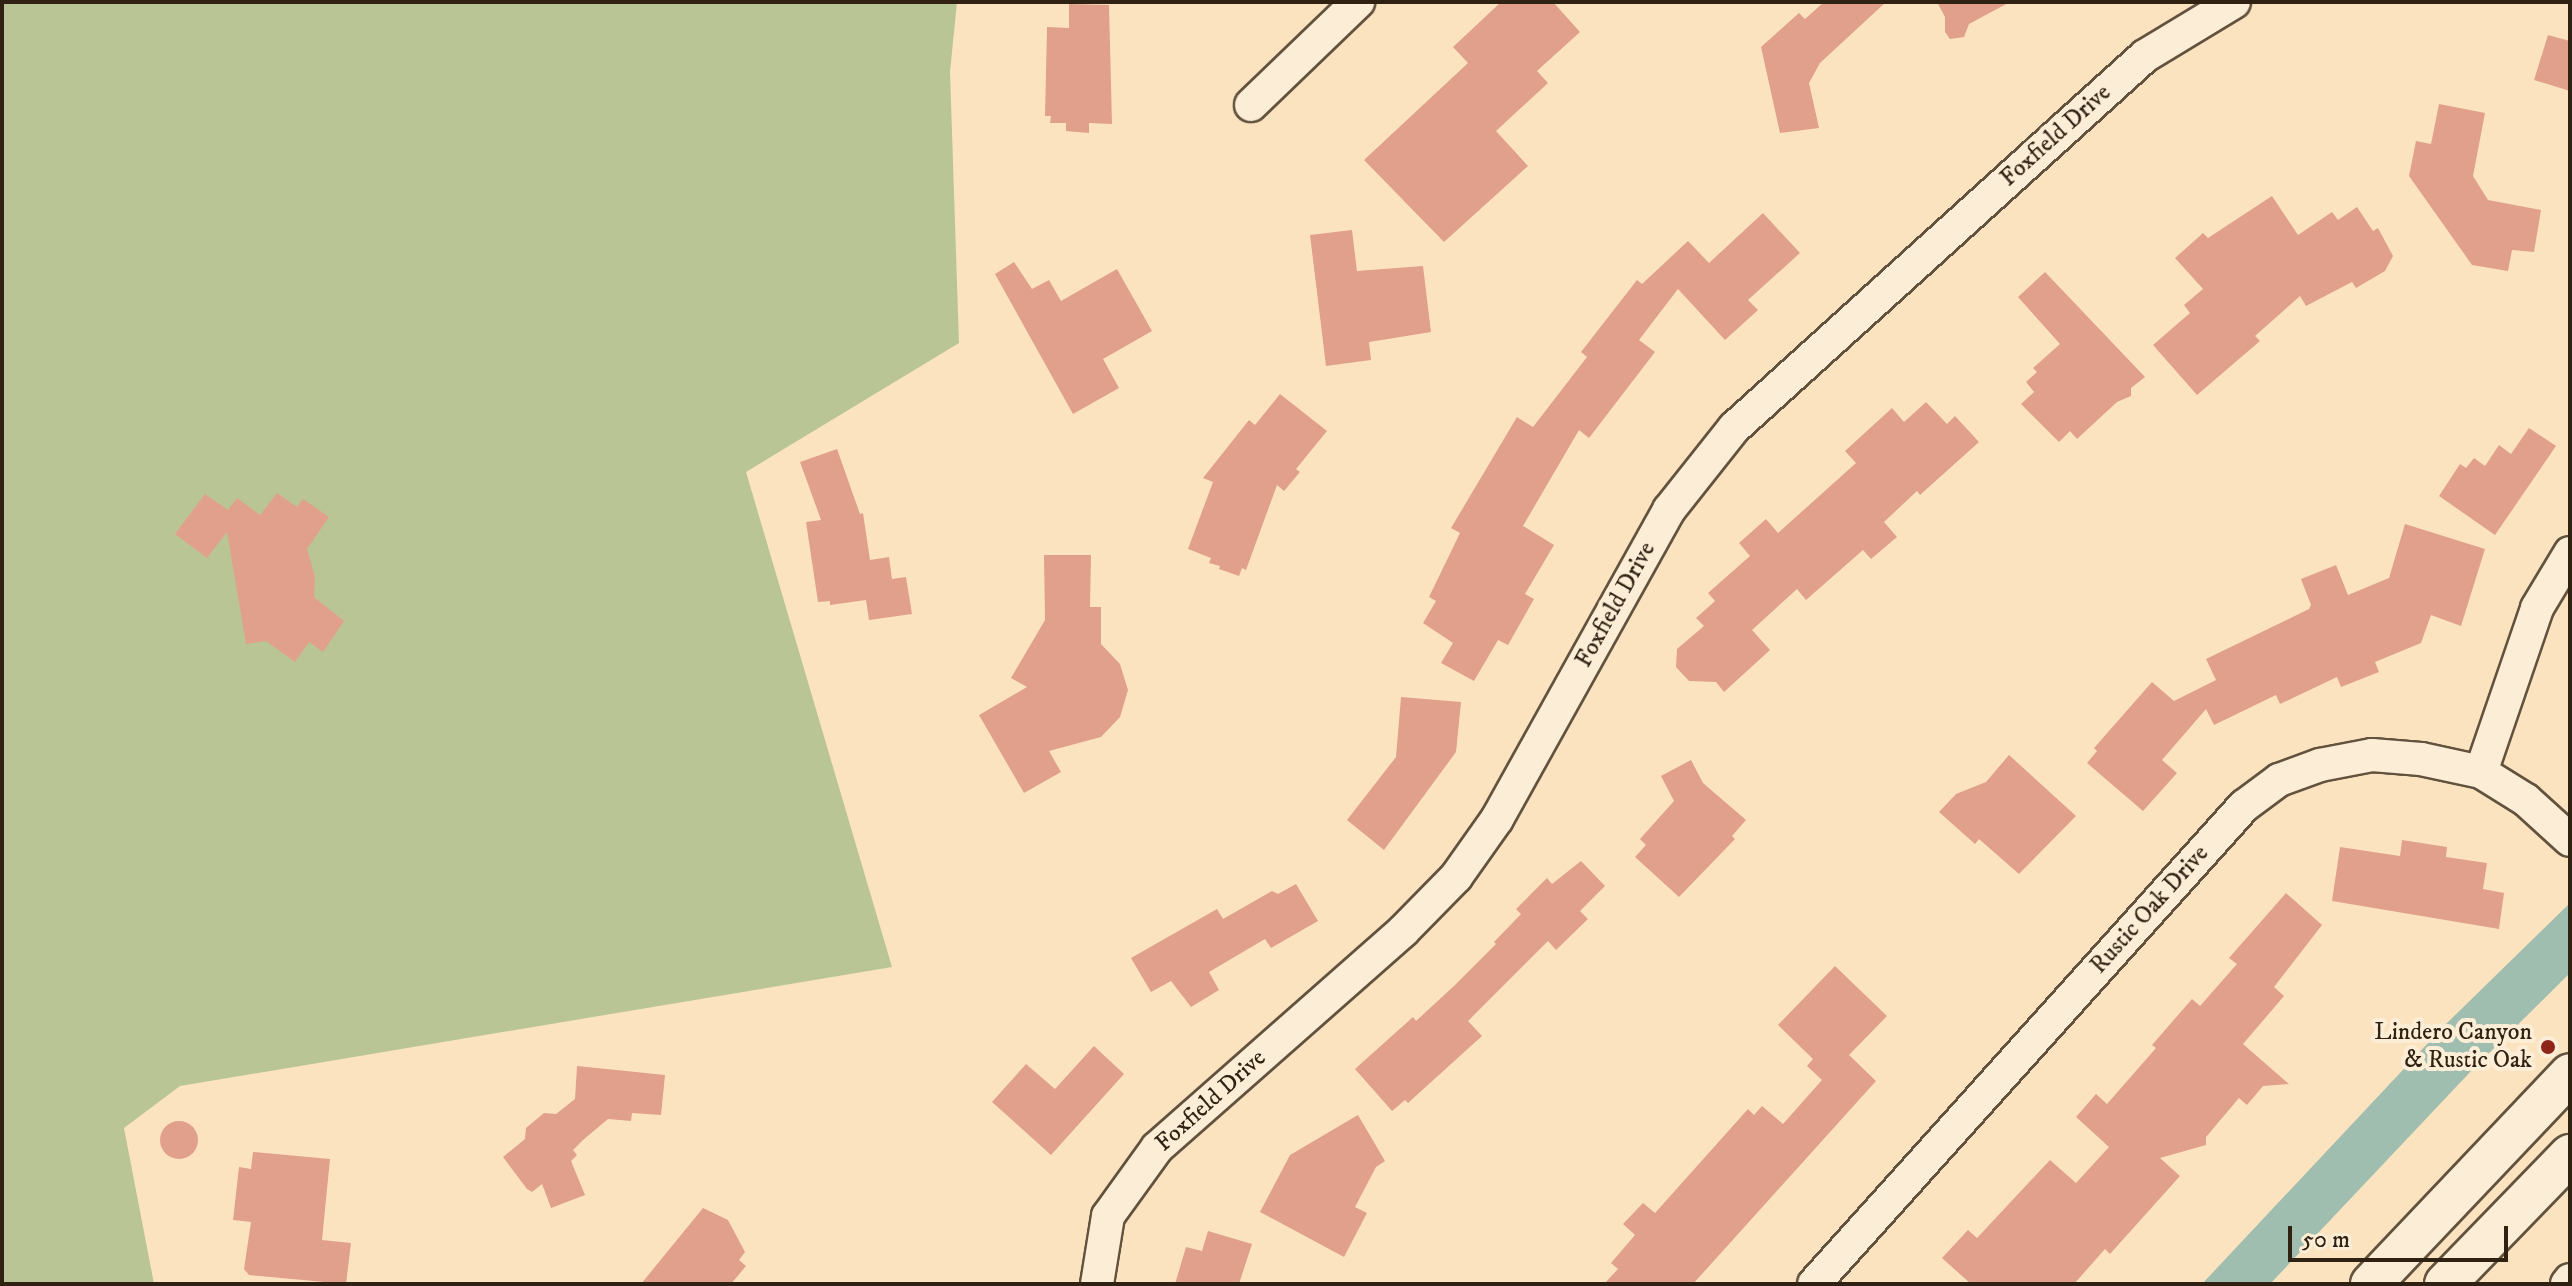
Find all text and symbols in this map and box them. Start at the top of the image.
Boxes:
street label: Foxfield Drive [1995,79,2117,193]
street label: Foxfield Drive [1570,537,1662,673]
street label: Rustic Oak Drive [2085,840,2215,980]
place label: Lindero Canyon & Rustic Oak [2374,1019,2532,1075]
marker: Lindero Canyon & Rustic Oak [2539,1038,2557,1056]
street label: Foxfield Drive [1150,1044,1272,1158]
scale bar [2292,1210,2512,1260]
text: 50 m [2302,1225,2350,1255]

